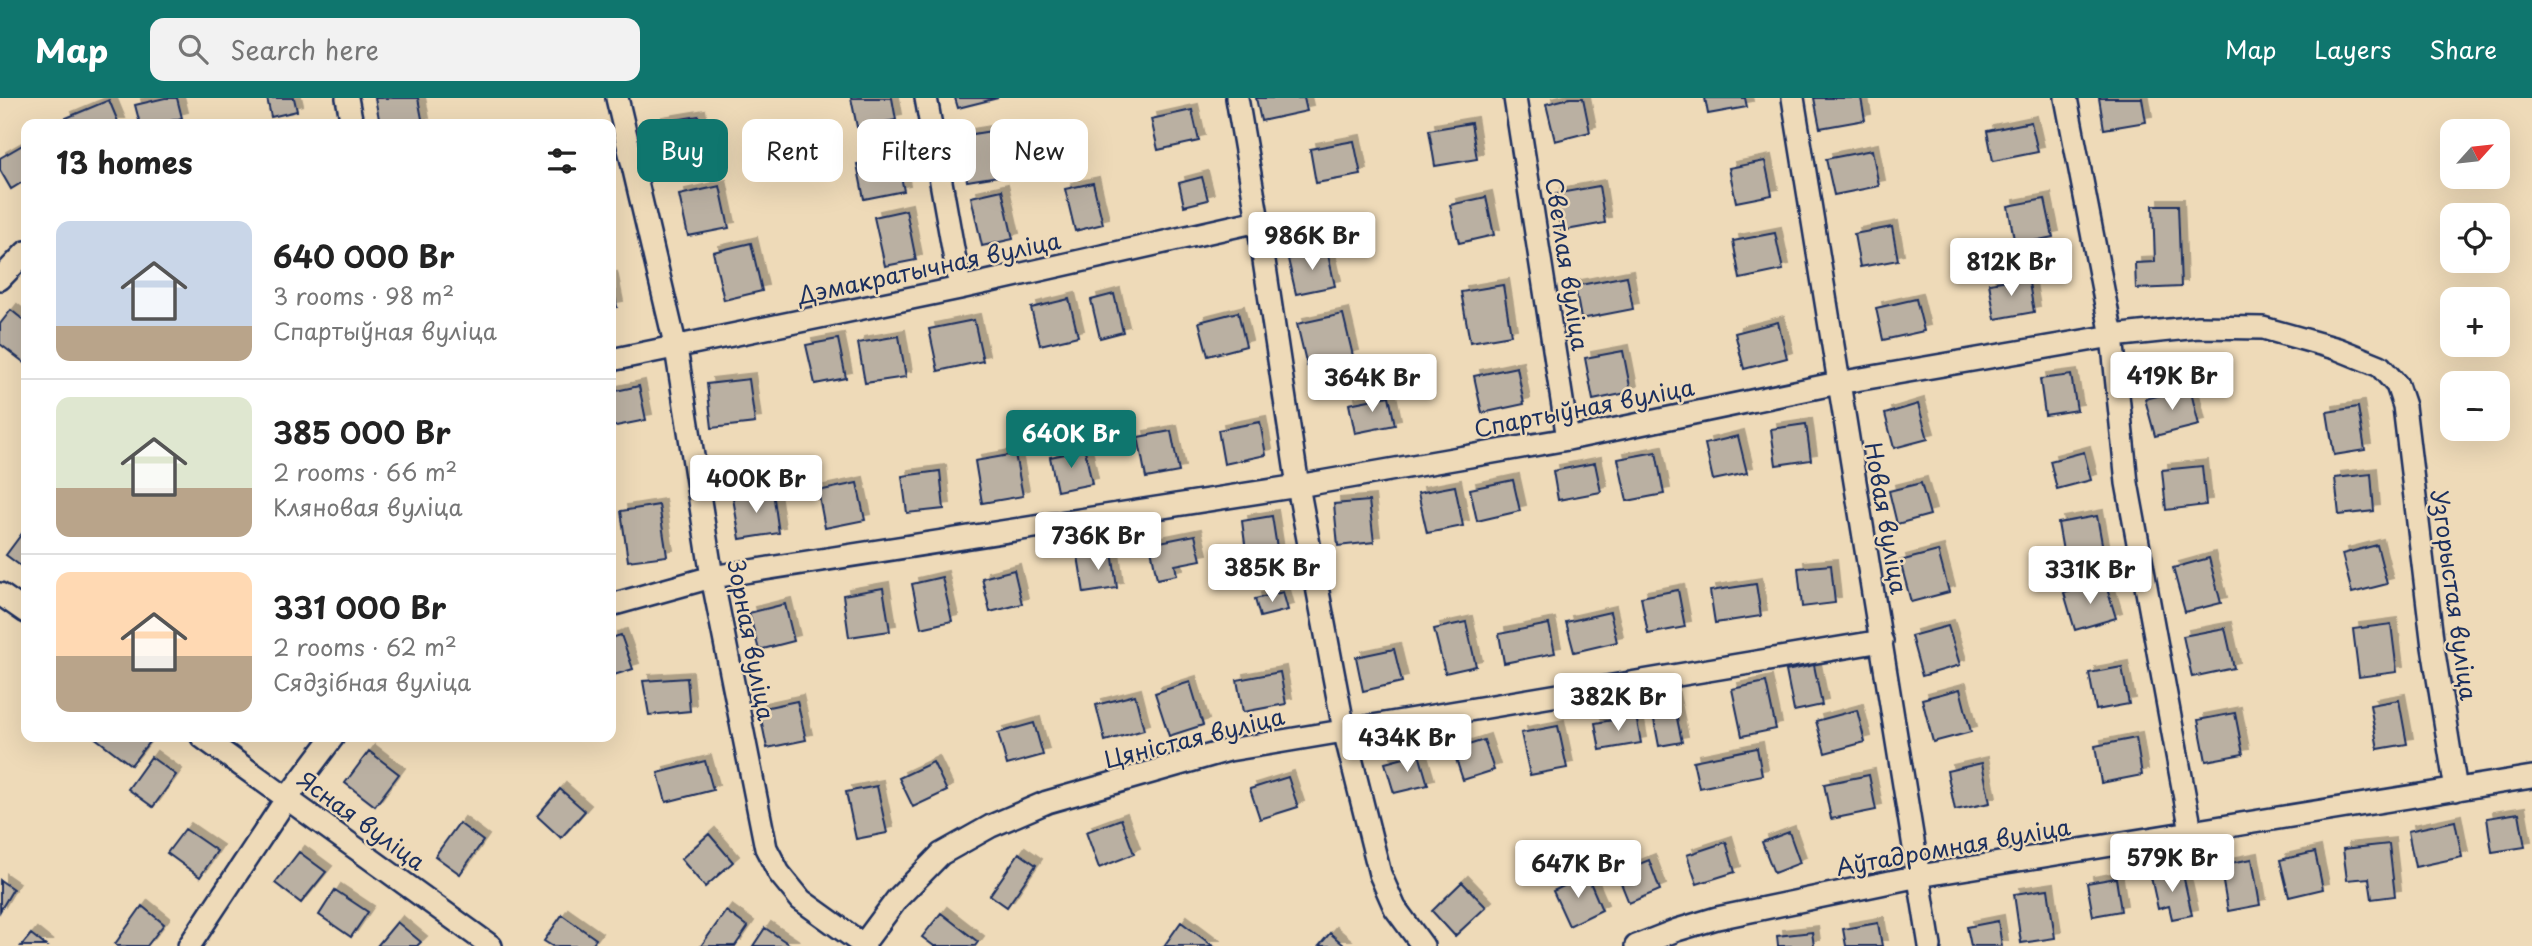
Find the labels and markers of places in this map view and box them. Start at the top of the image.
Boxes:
pin: 986K Br [1247,212,1377,272]
pin: 812K Br [1946,238,2076,298]
pin: 419K Br [2107,352,2237,412]
pin: 364K Br [1307,354,1437,414]
pin: 640K Br [1006,410,1136,470]
pin: 400K Br [691,456,821,515]
pin: 736K Br [1033,512,1163,572]
pin: 385K Br [1207,545,1337,604]
pin: 331K Br [2025,546,2155,606]
pin: 382K Br [1553,674,1683,733]
pin: 434K Br [1342,714,1472,774]
pin: 579K Br [2107,834,2237,894]
pin: 647K Br [1513,840,1643,900]

